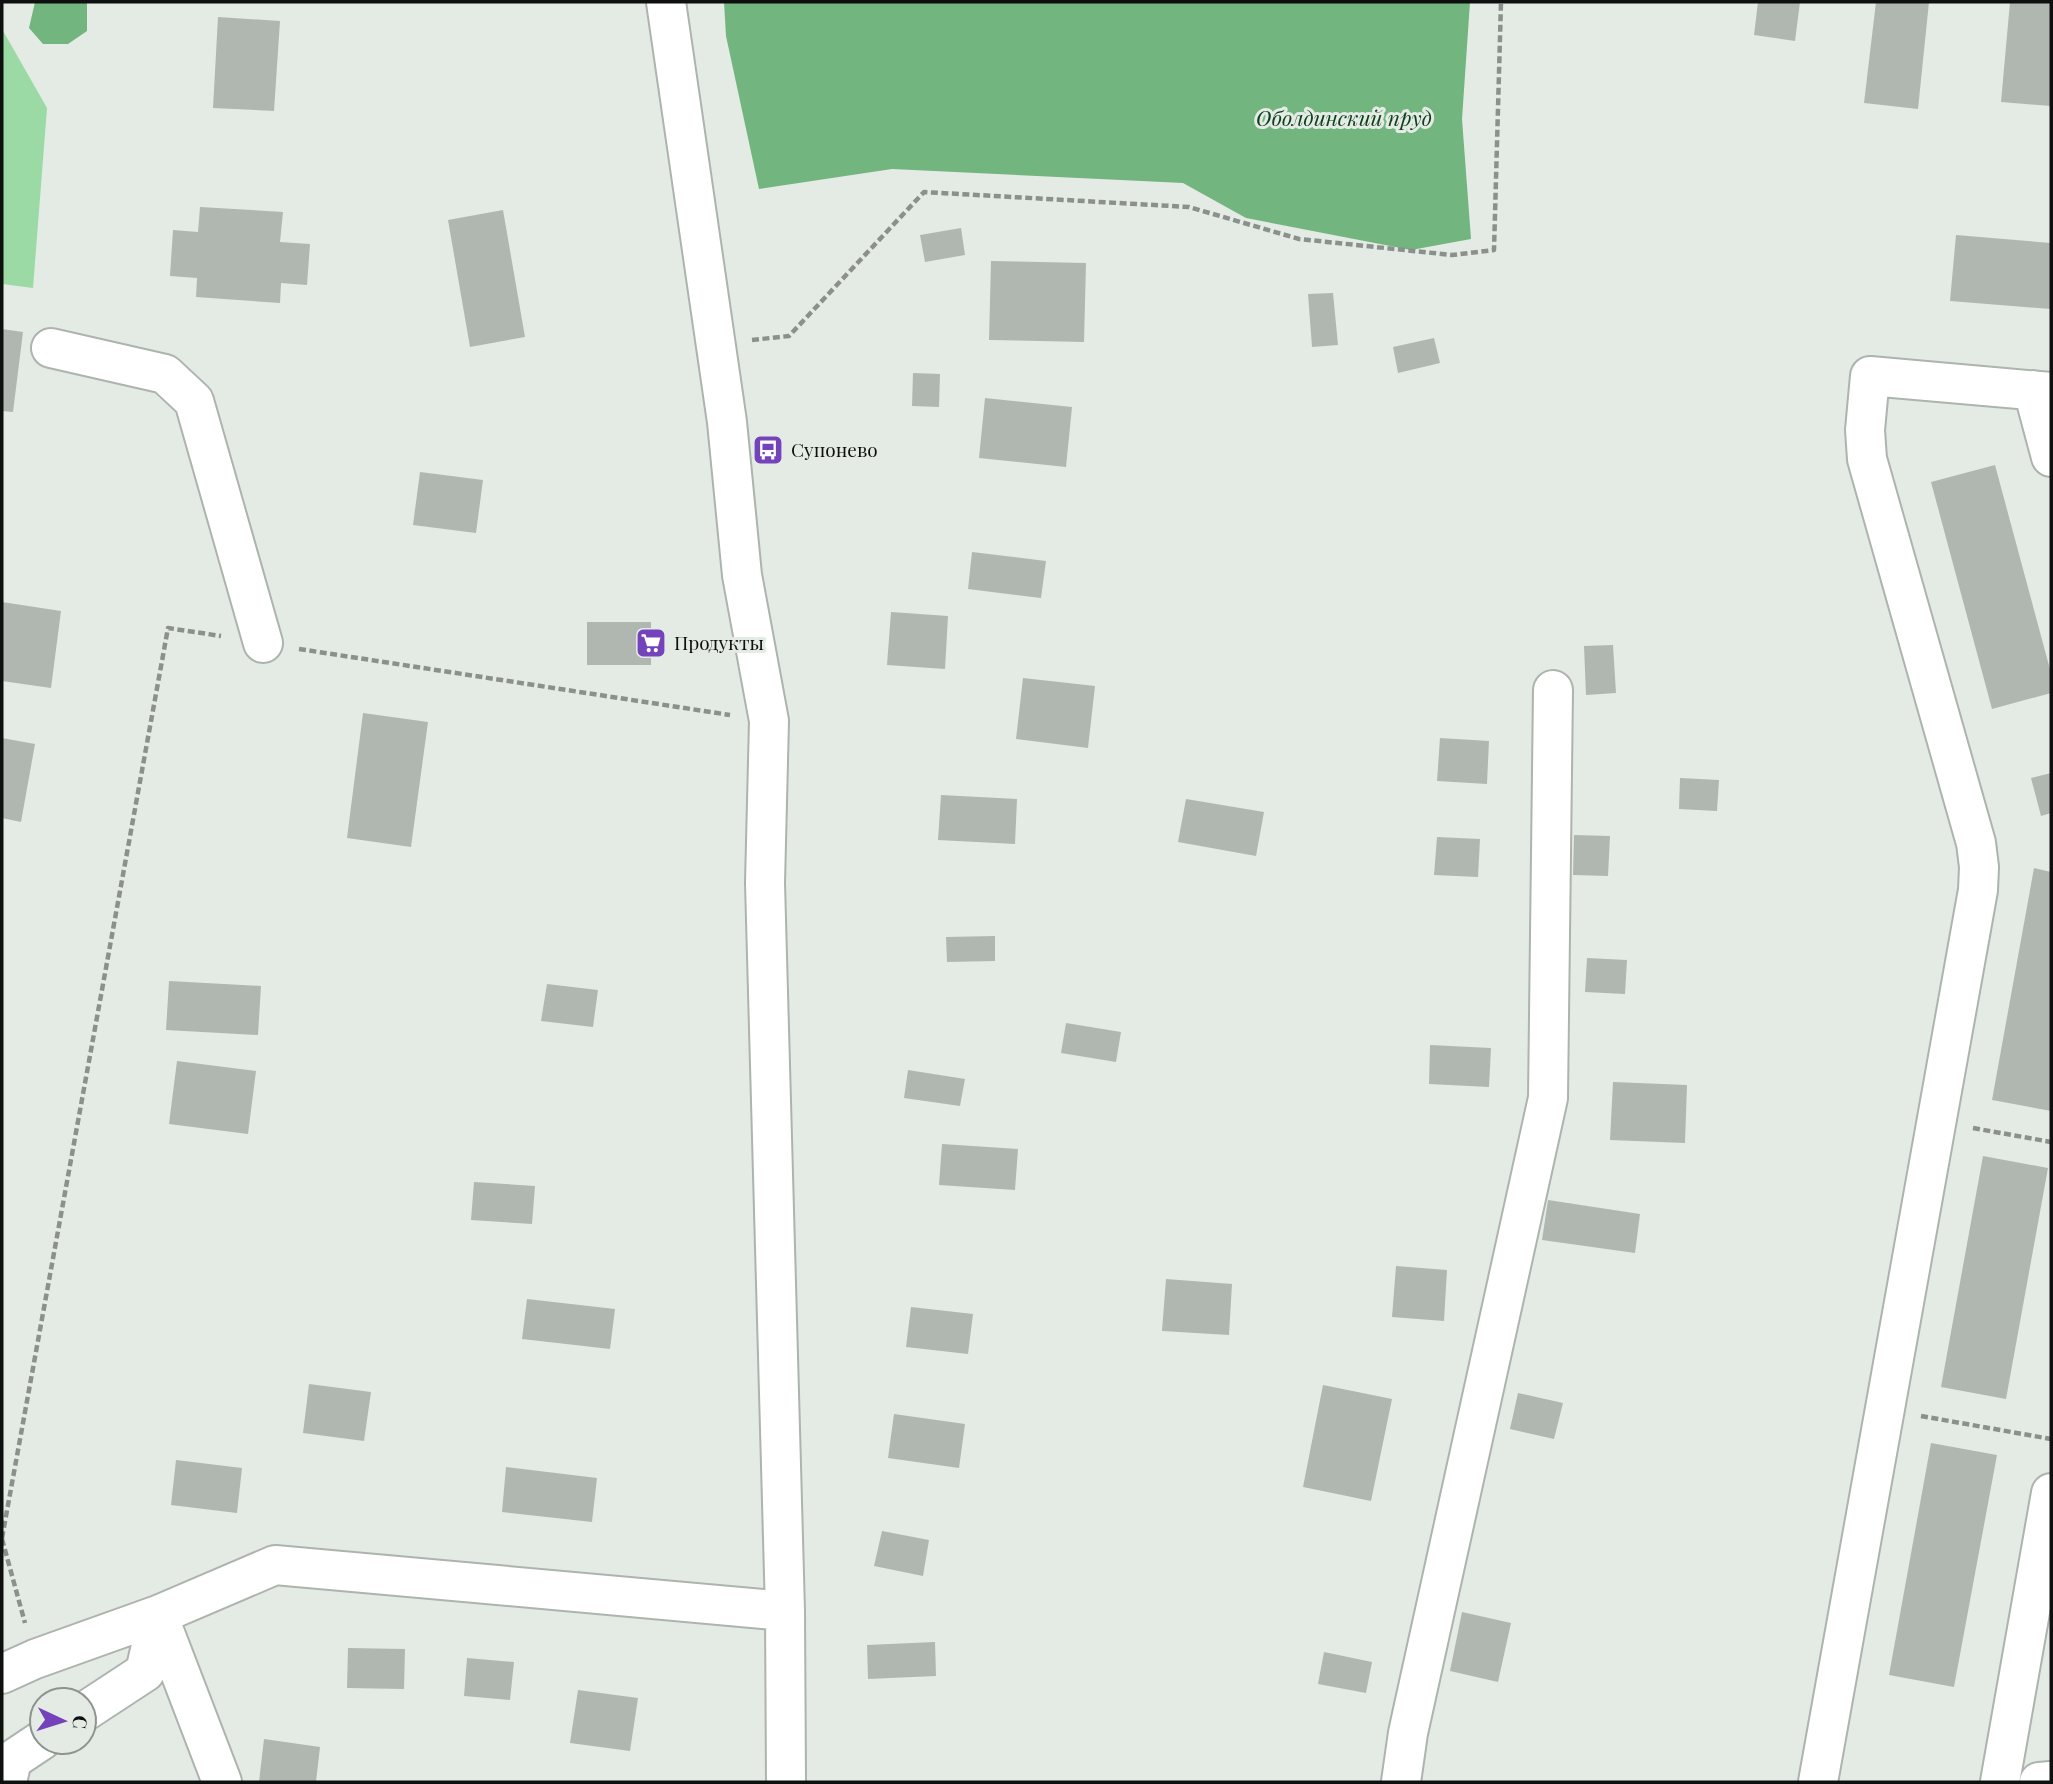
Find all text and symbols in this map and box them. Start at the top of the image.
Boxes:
water label: Оболдинский пруд [1256,103,1432,131]
bus stop icon: Супонево [751,433,785,467]
place label: Супонево [791,436,878,462]
supermarket icon: Продукты [634,626,668,660]
place label: Продукты [674,629,764,655]
north arrow [28,1686,98,1756]
text: С [68,1715,94,1730]

